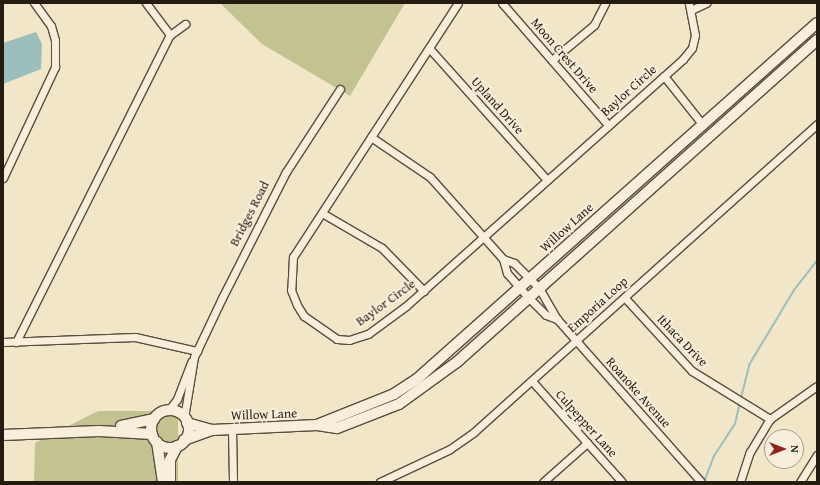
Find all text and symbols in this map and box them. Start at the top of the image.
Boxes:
street label: Moon Crest Drive [527,15,601,97]
street label: Baylor Circle [598,62,660,120]
street label: Upland Drive [467,74,527,138]
street label: Bridges Road [227,179,273,249]
street label: Willow Lane [537,200,597,256]
street label: Emporia Loop [565,274,631,336]
street label: Baylor Circle [353,276,419,330]
street label: Ithaca Drive [653,312,711,370]
street label: Roanoke Avenue [602,355,674,431]
street label: Culpepper Lane [552,387,620,461]
street label: Willow Lane [231,406,297,424]
north arrow [764,429,804,469]
text: N [787,445,803,453]

